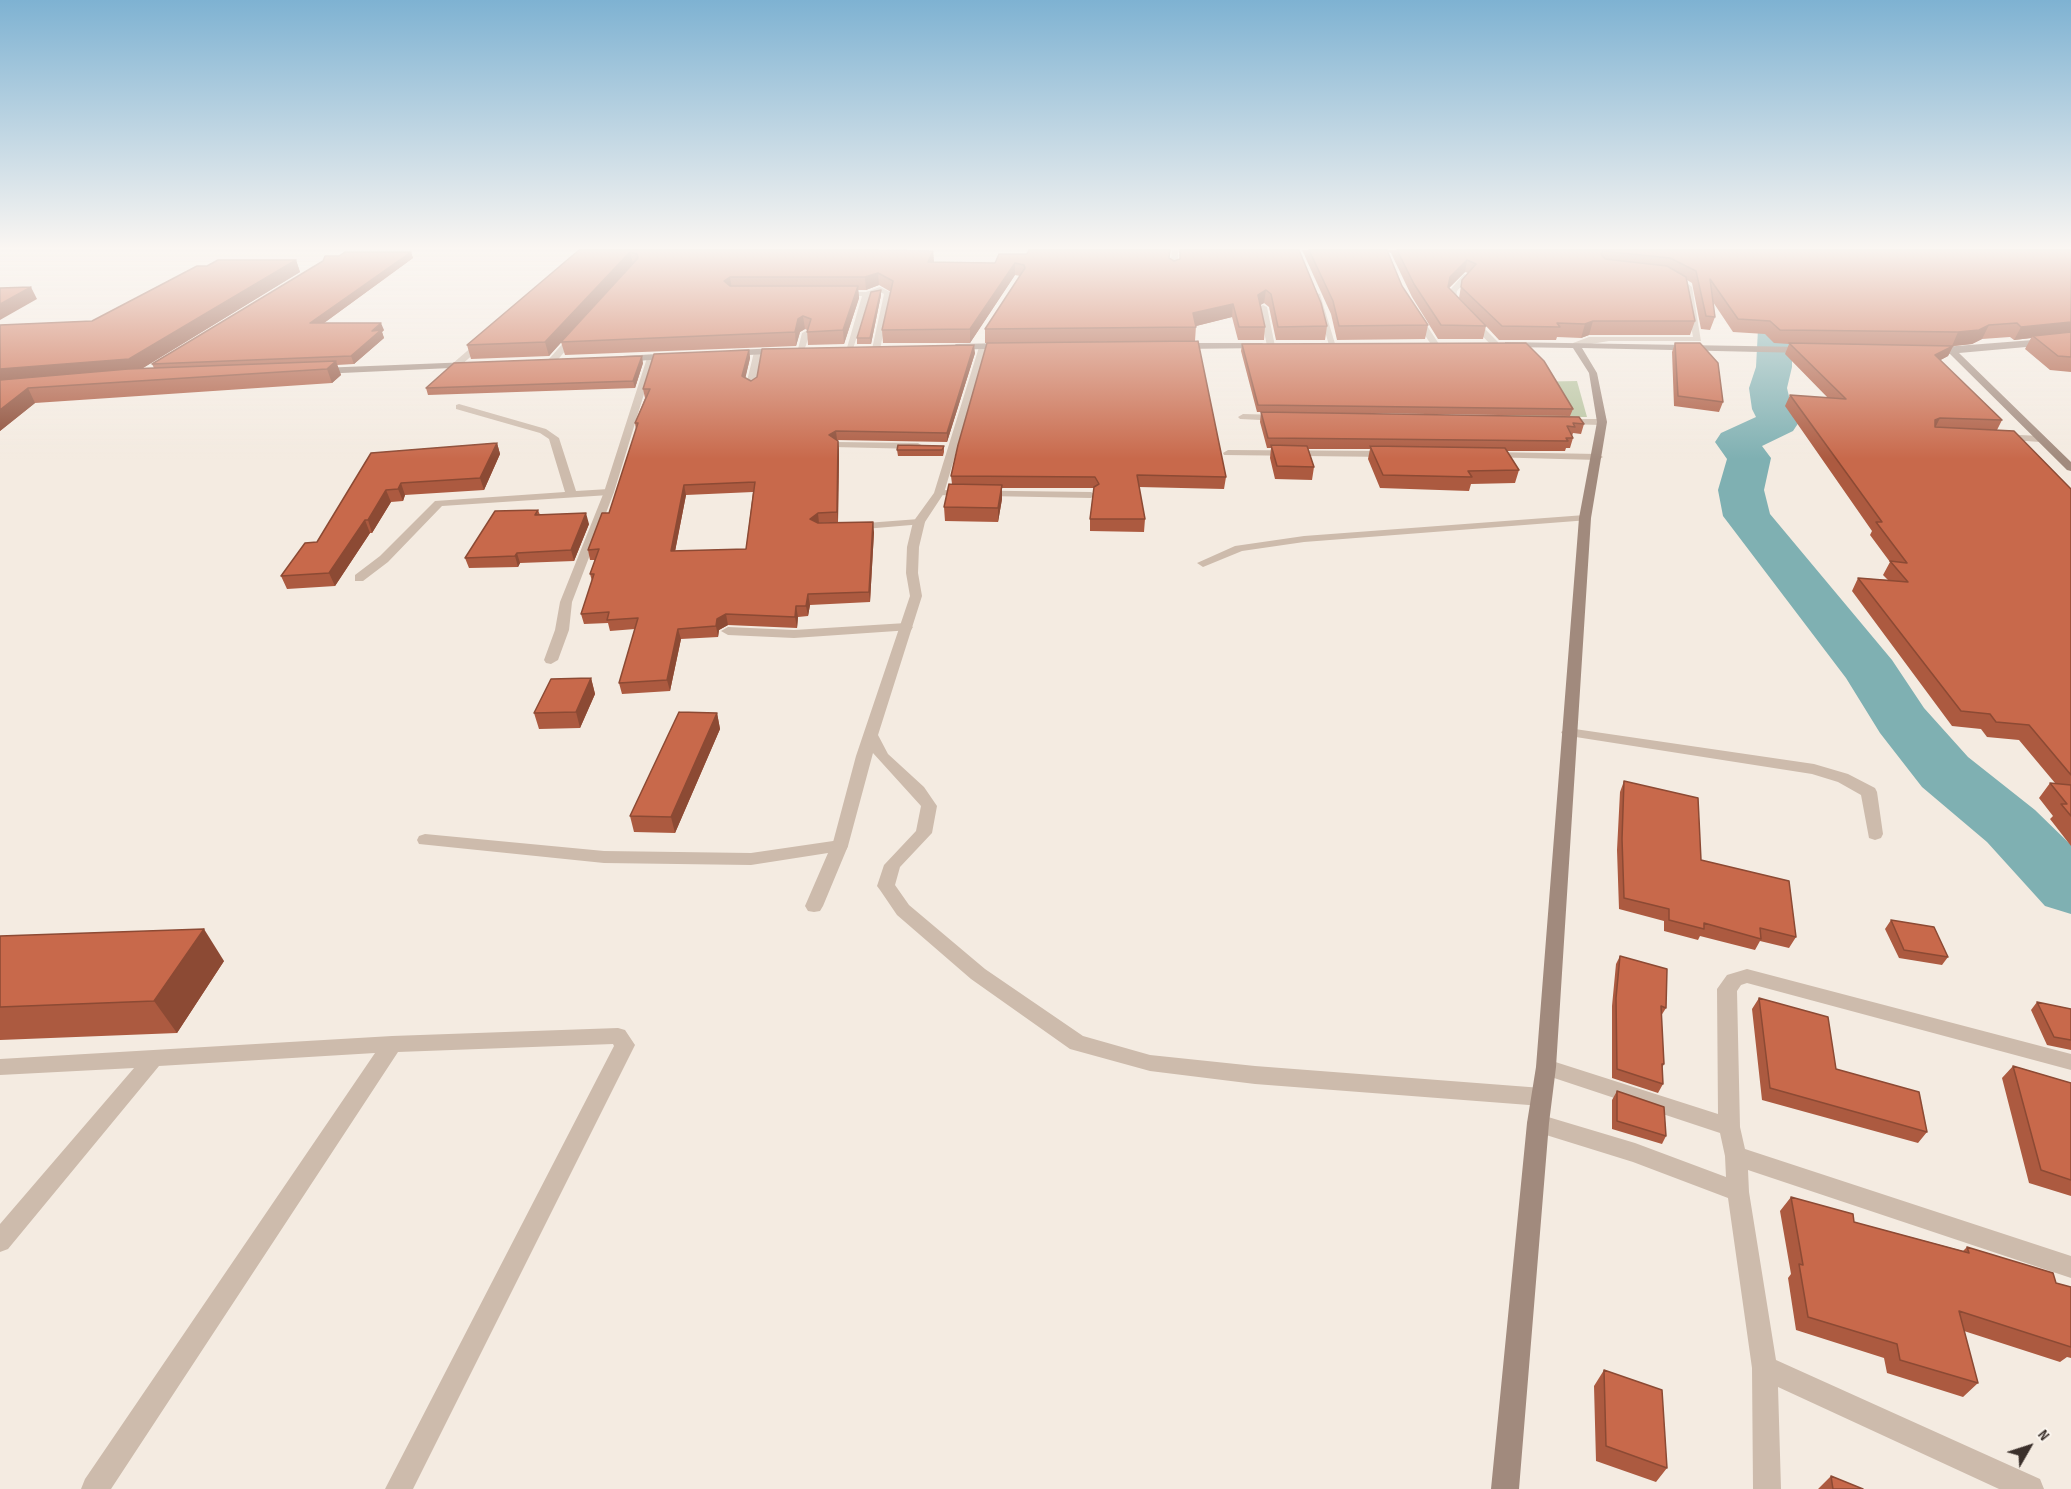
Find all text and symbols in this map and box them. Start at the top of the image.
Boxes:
north arrow [1999,1417,2059,1477]
text: N [2033,1426,2053,1445]

